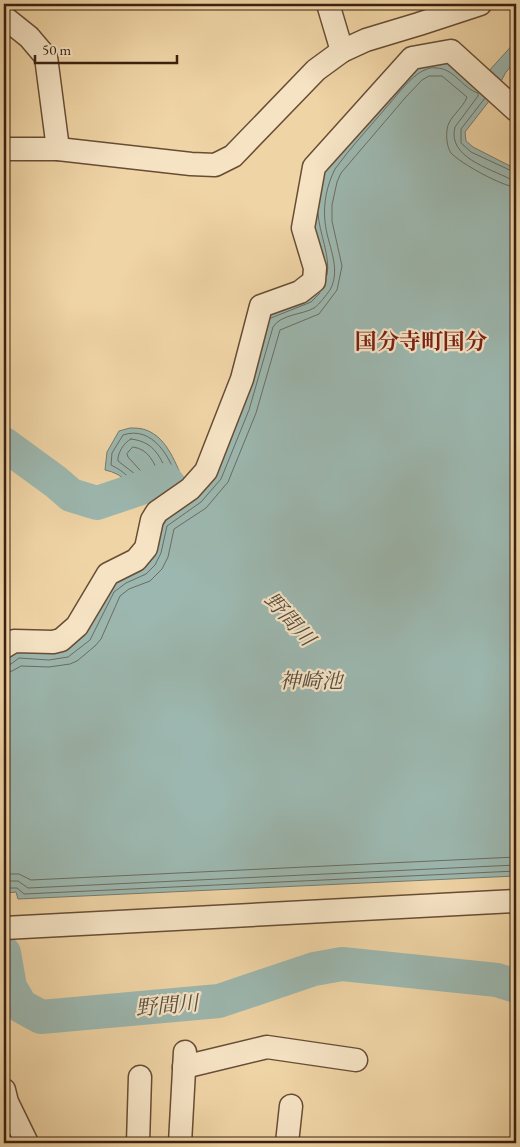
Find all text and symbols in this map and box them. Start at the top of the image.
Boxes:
scale bar [35,32,178,64]
text: 50 m [42,40,71,59]
district label: 国分寺町国分 [355,327,487,356]
water label: 野間川 [259,587,322,653]
water label: 神崎池 [280,667,344,694]
water label: 野間川 [134,989,202,1021]

